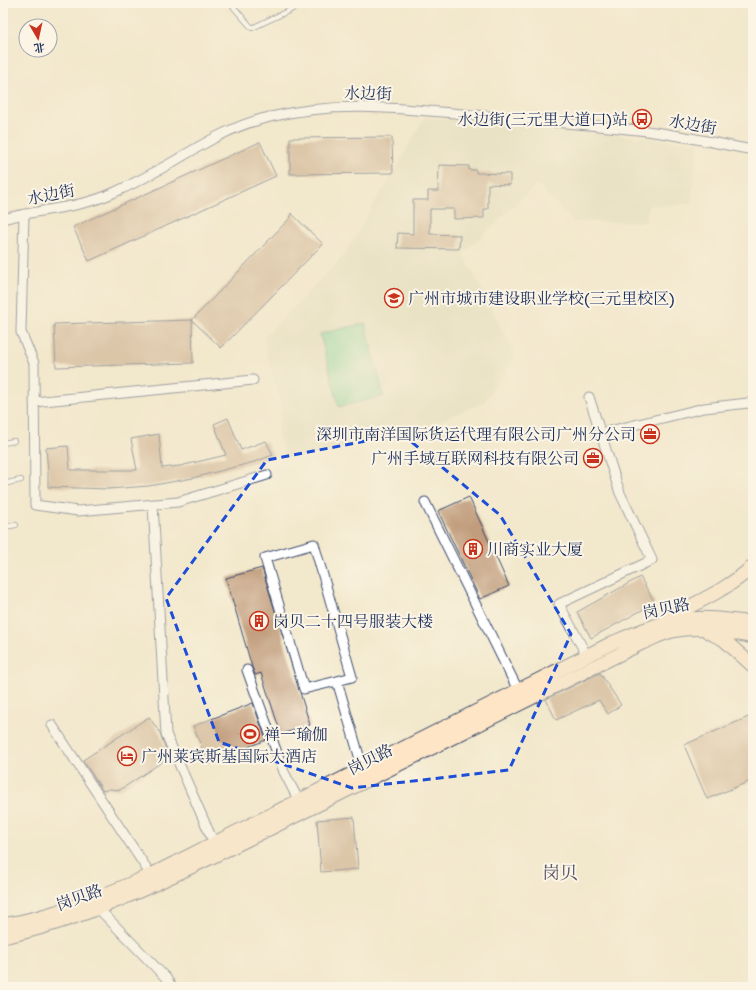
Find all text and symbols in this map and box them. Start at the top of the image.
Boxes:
north arrow [18,18,58,58]
text: 北 [33,39,46,55]
street label: 水边街 [344,84,392,104]
bus stop icon: 水边街(三元里大道口)站 [631,108,653,130]
place label: 水边街(三元里大道口)站 [457,110,628,130]
street label: 水边街 [667,111,718,139]
street label: 水边街 [26,181,77,209]
school or university icon: 广州市城市建设职业学校(三元里校区) [383,287,405,309]
place label: 广州市城市建设职业学校(三元里校区) [408,289,675,309]
office icon: 深圳市南洋国际货运代理有限公司广州分公司 [639,423,661,445]
place label: 深圳市南洋国际货运代理有限公司广州分公司 [316,425,636,445]
office icon: 广州手域互联网科技有限公司 [582,447,604,469]
place label: 广州手域互联网科技有限公司 [371,449,579,469]
building icon: 川商实业大厦 [462,538,484,560]
place label: 川商实业大厦 [487,540,583,560]
street label: 岗贝路 [641,594,692,624]
building icon: 岗贝二十四号服装大楼 [248,610,270,632]
place label: 岗贝二十四号服装大楼 [273,612,433,632]
sports icon: 禅一瑜伽 [239,723,261,745]
place label: 禅一瑜伽 [264,725,328,745]
street label: 岗贝路 [345,740,396,780]
hotel icon: 广州莱宾斯基国际大酒店 [116,745,138,767]
place label: 广州莱宾斯基国际大酒店 [141,747,317,767]
district label: 岗贝 [542,863,578,885]
street label: 岗贝路 [53,880,105,916]

